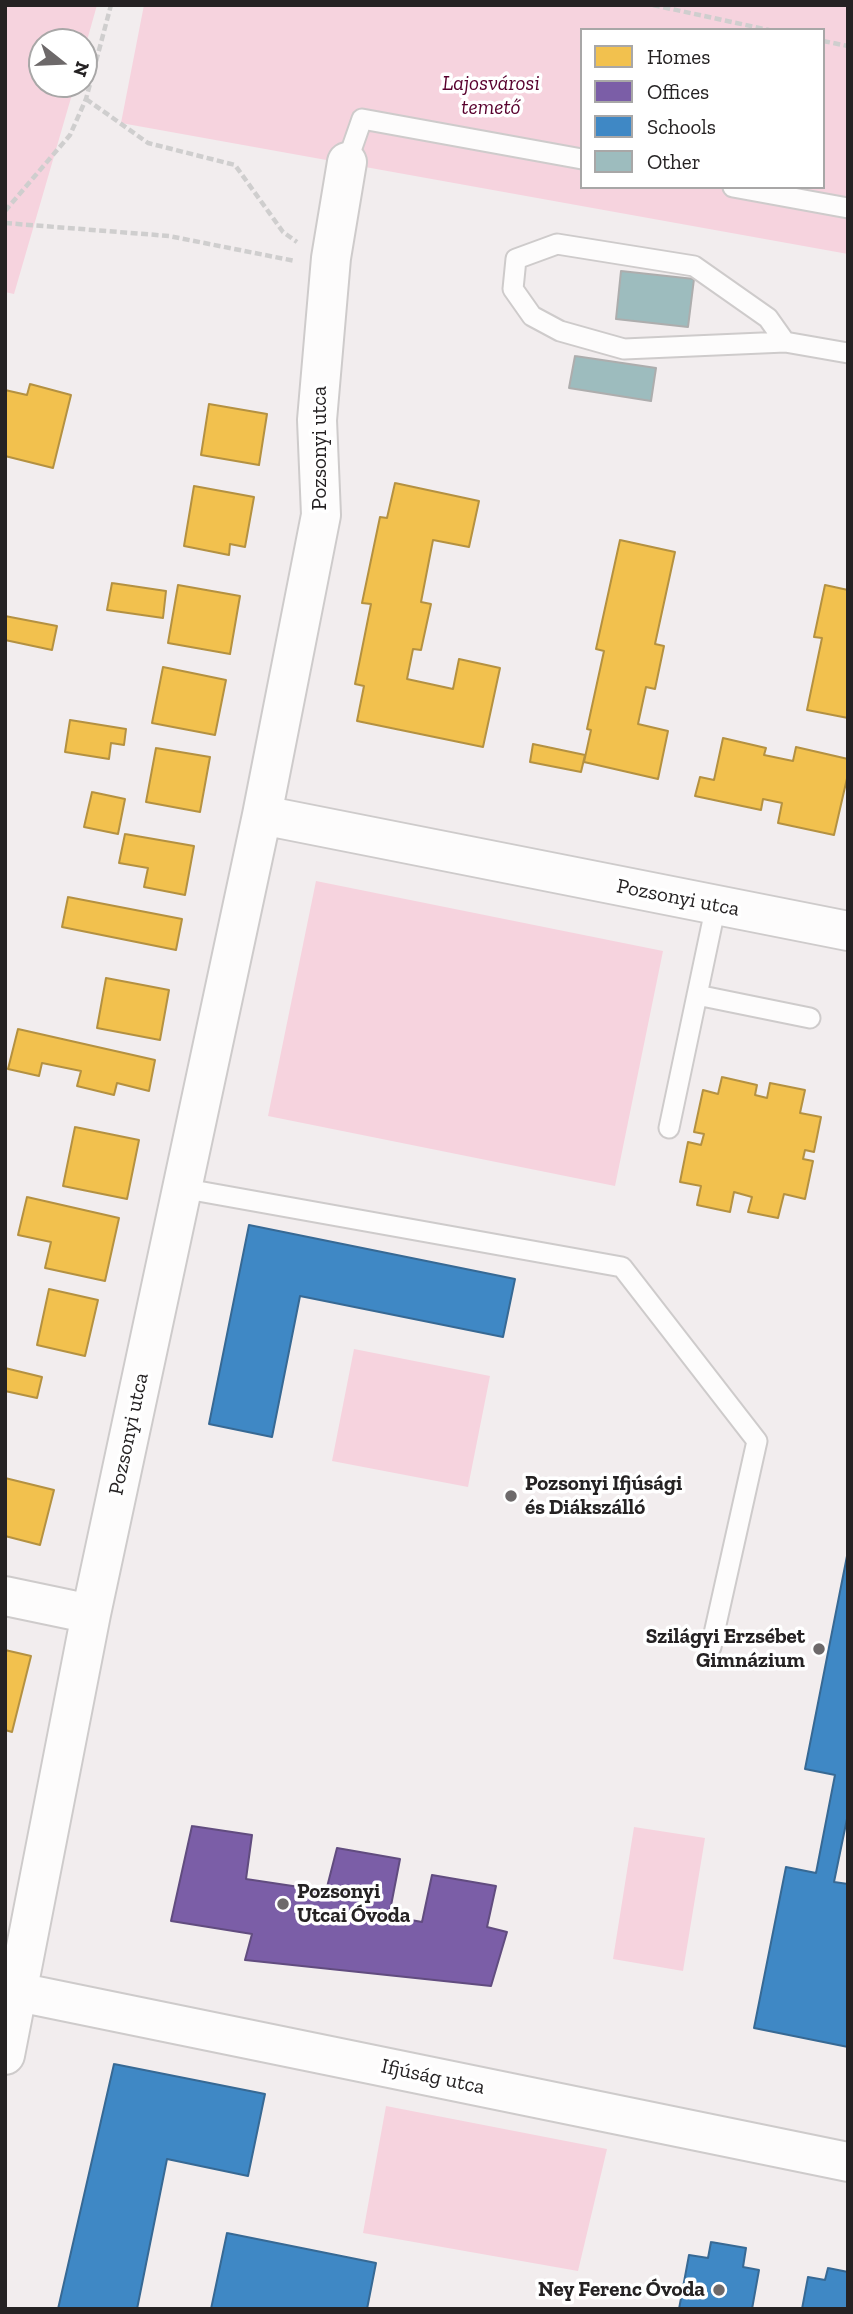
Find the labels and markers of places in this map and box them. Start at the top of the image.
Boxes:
place label: Pozsonyi Ifjúsági és Diákszálló [525,1471,682,1521]
marker: Pozsonyi Ifjúsági és Diákszálló [503,1488,519,1504]
place label: Szilágyi Erzsébet Gimnázium [646,1624,805,1674]
marker: Szilágyi Erzsébet Gimnázium [811,1641,827,1657]
place label: Pozsonyi Utcai Óvoda [297,1879,410,1929]
marker: Pozsonyi Utcai Óvoda [275,1896,291,1912]
place label: Ney Ferenc Óvoda [538,2277,705,2303]
marker: Ney Ferenc Óvoda [711,2282,727,2298]

